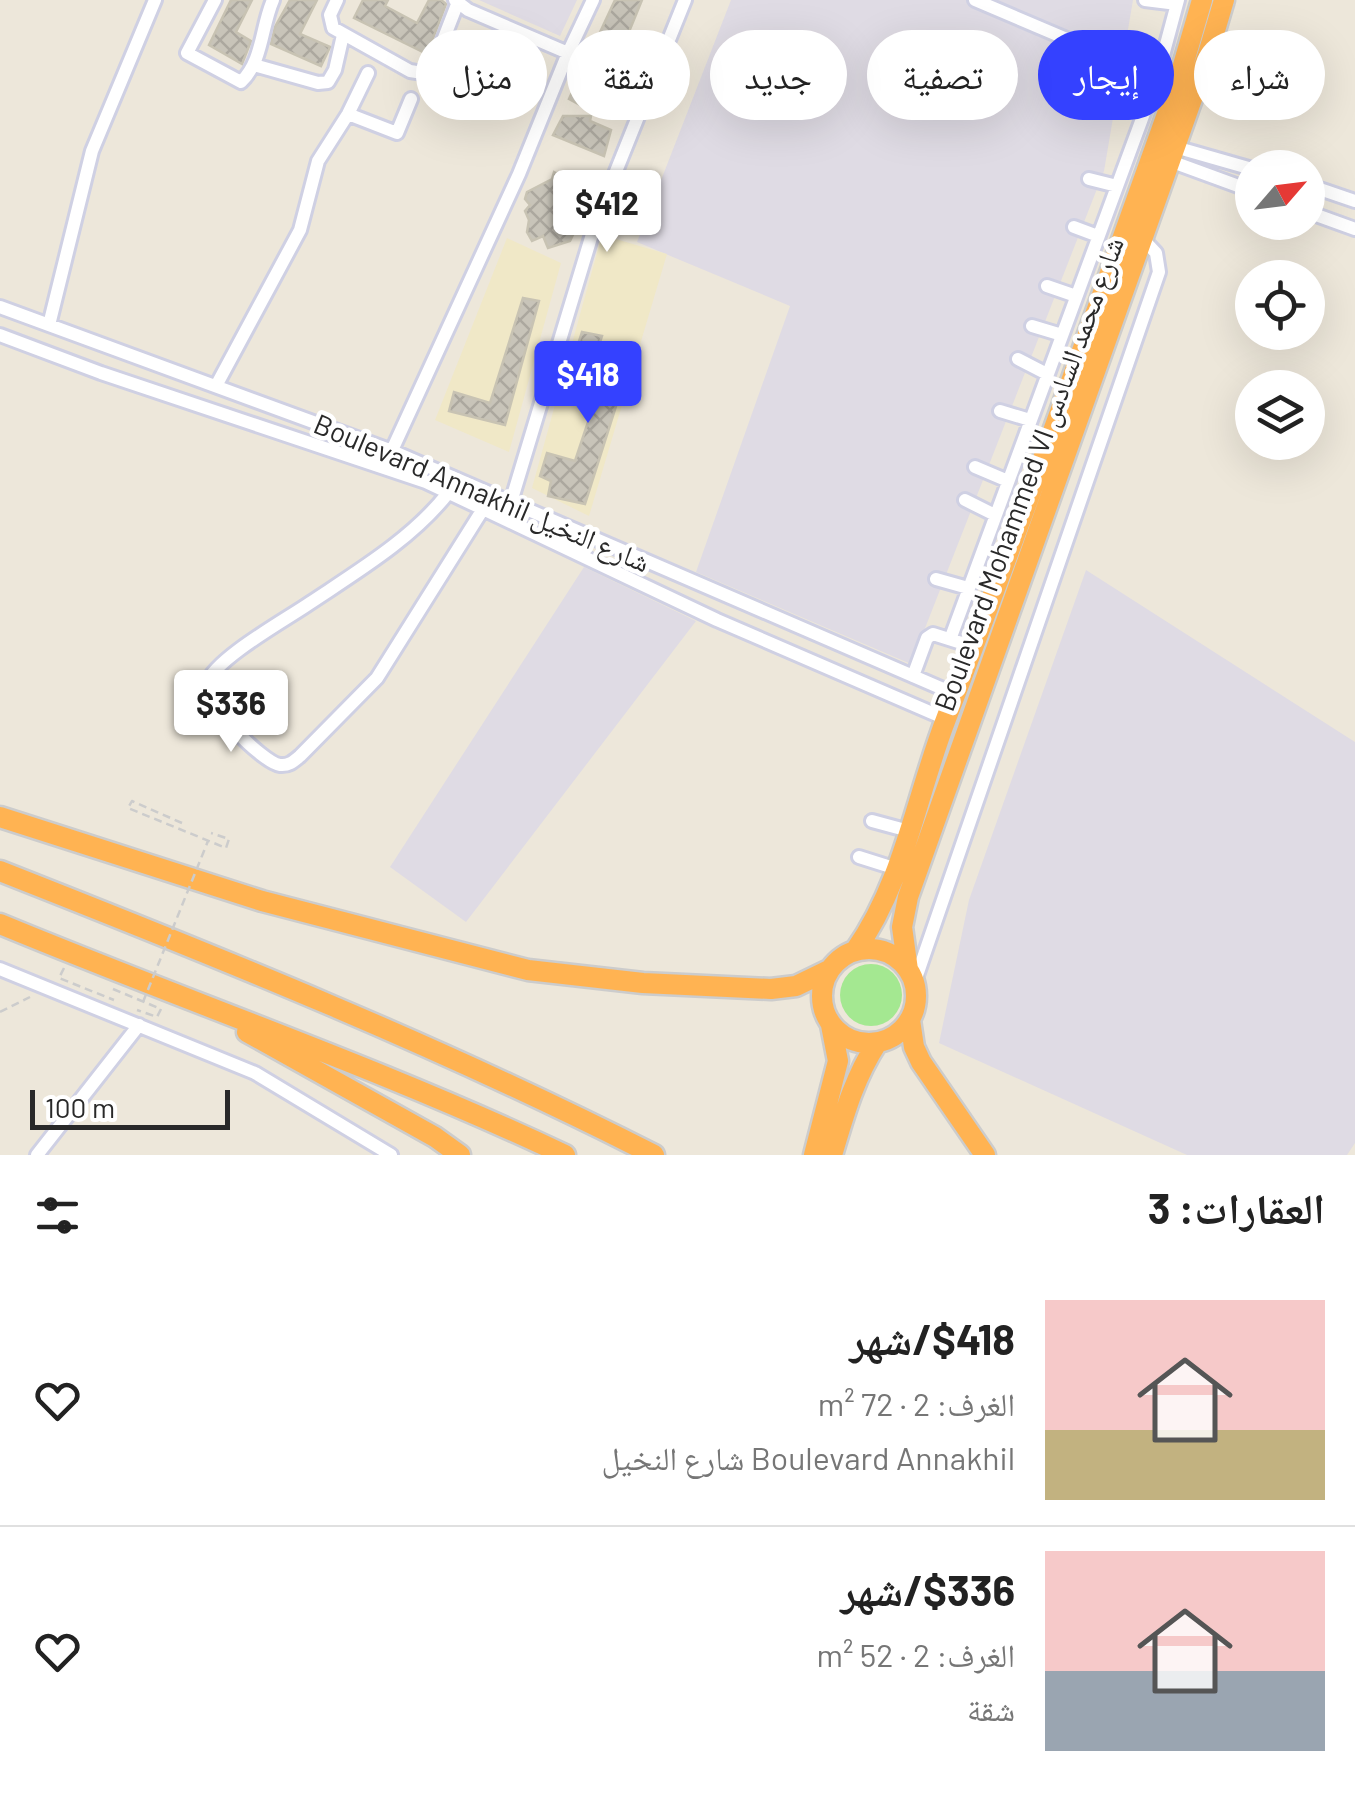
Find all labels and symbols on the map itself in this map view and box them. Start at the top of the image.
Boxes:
north arrow [1235,150,1325,240]
pin: $412 [548,170,666,255]
street label: Boulevard Mohammed VI شارع محمد السادس [926,232,1132,716]
pin: $418 [529,341,647,426]
street label: Boulevard Annakhil شارع النخيل [308,406,656,580]
pin: $336 [172,670,290,755]
scale bar [30,1085,230,1130]

